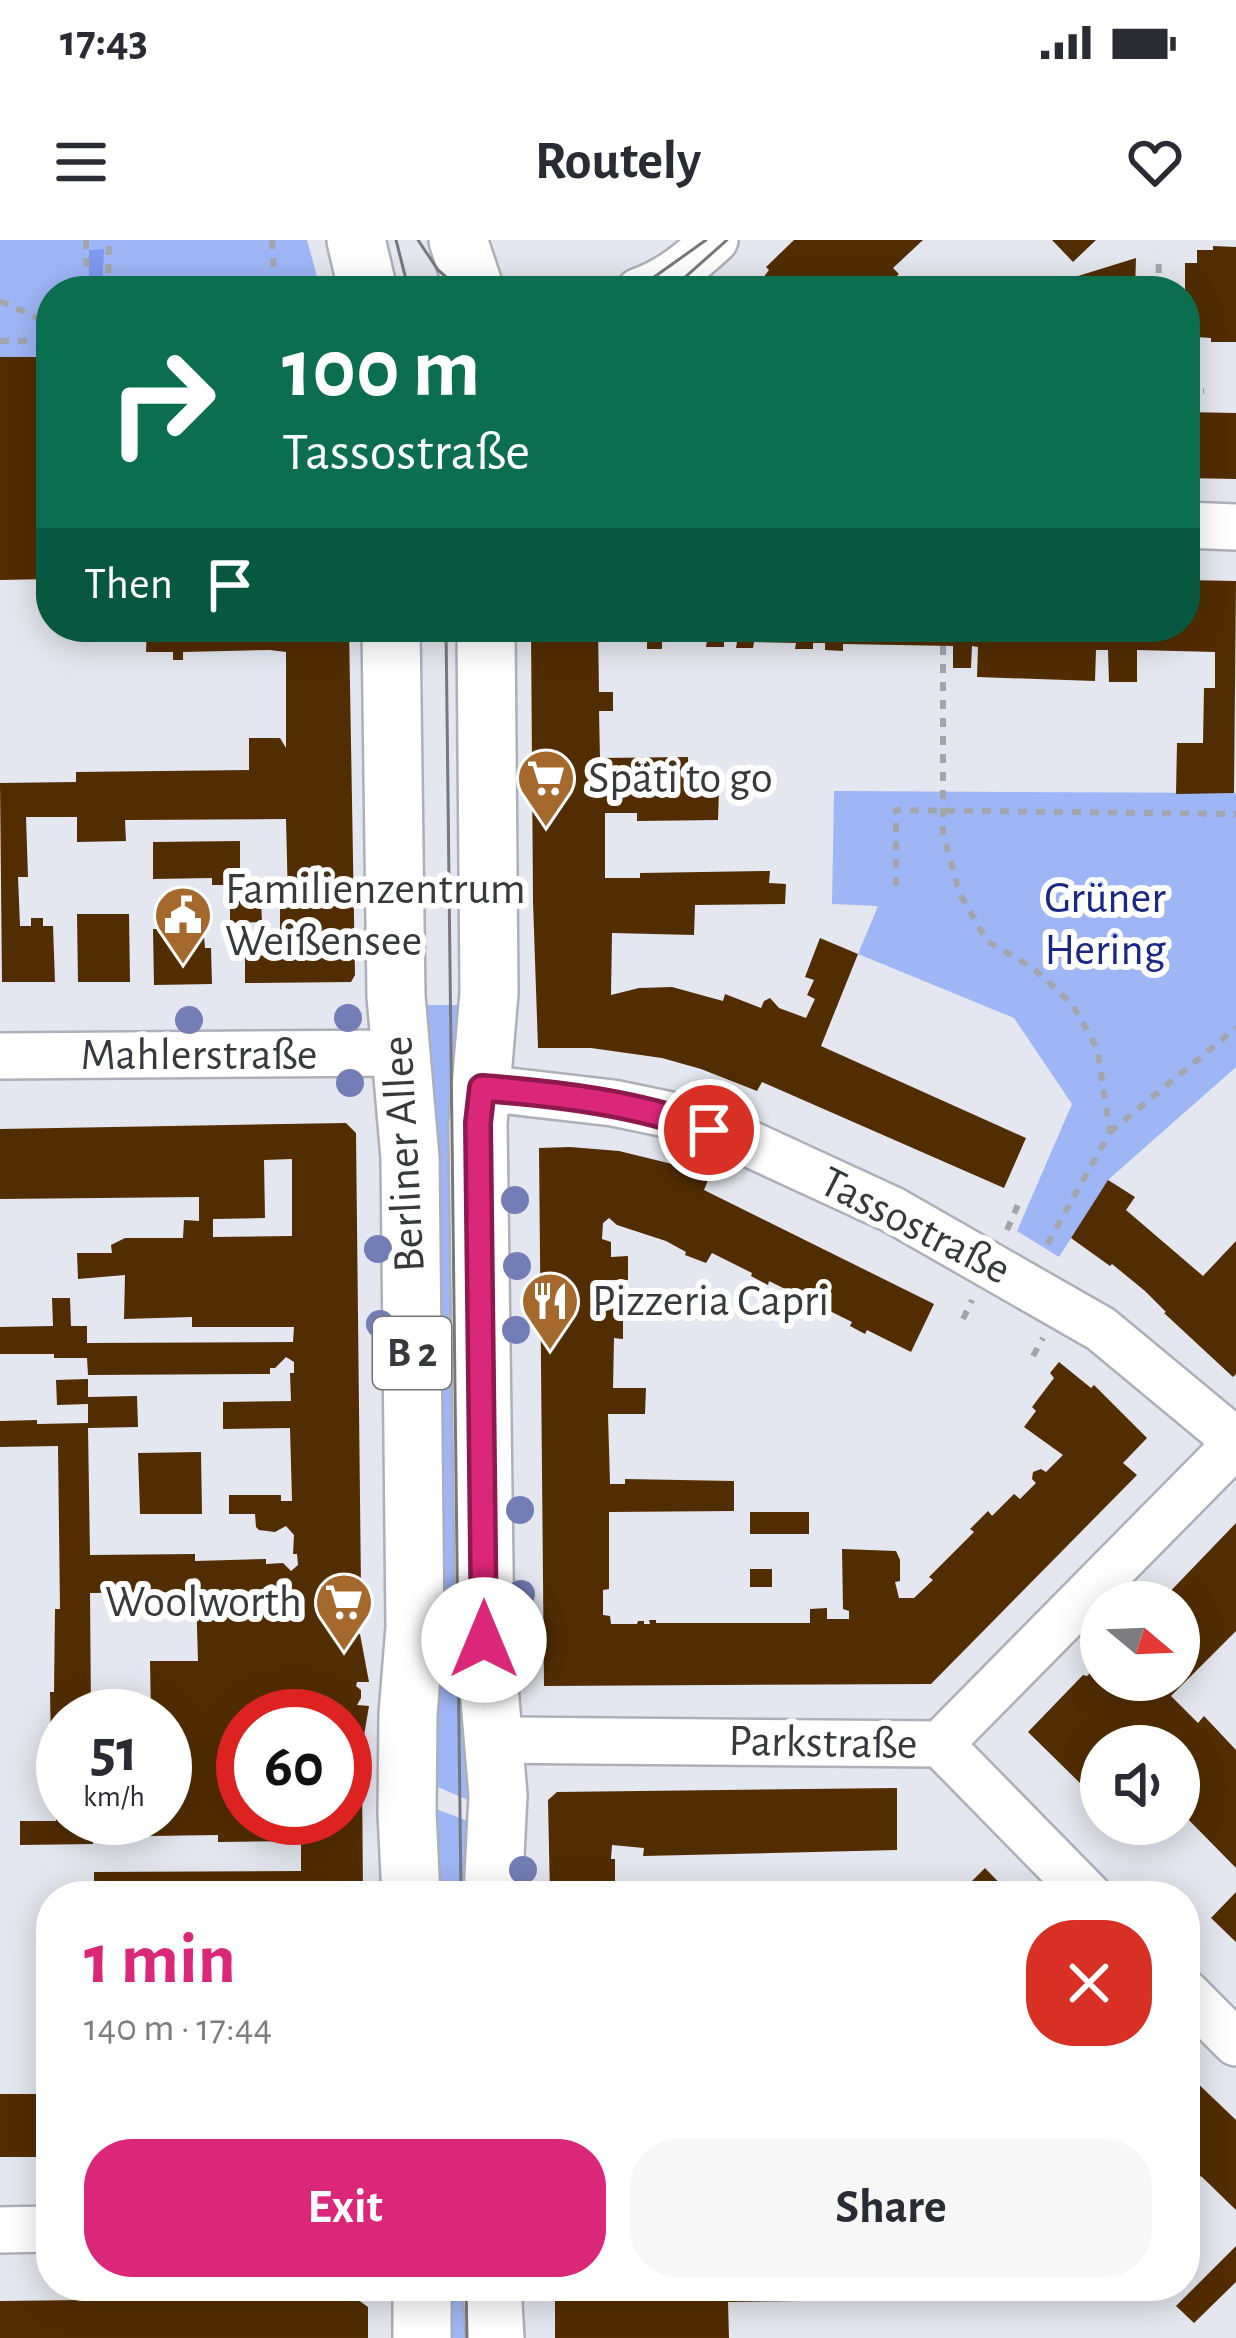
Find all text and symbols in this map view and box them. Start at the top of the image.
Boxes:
text: 17:43 [60,19,148,64]
icon: menu [48,129,114,195]
icon: heart [1122,129,1188,195]
text: Routely [535,135,701,189]
icon: right [84,324,240,480]
text: 100 m [282,328,480,412]
text: Tassostraße [282,426,530,480]
icon: arrive [197,552,263,618]
text: Then [84,562,173,607]
supermarket icon: Späti to go [515,747,577,829]
place label: Späti to go [588,756,773,801]
place label: Familienzentrum Weißensee [225,867,526,964]
park label: Grüner Hering [1044,876,1166,973]
public building icon: Familienzentrum Weißensee [152,884,214,966]
street label: Mahlerstraße [80,1033,318,1078]
street label: Berliner Allee [375,1035,433,1273]
pin [658,1079,760,1181]
icon: arrive [676,1097,742,1163]
street label: Tassostraße [813,1159,1017,1293]
restaurant icon: Pizzeria Capri [519,1270,581,1352]
place label: Pizzeria Capri [592,1279,829,1324]
road number: B 2 [373,1317,451,1389]
supermarket icon: Woolworth [313,1571,375,1653]
position arrow [421,1577,547,1703]
place label: Woolworth [105,1580,302,1625]
north arrow [1080,1581,1200,1701]
map controls [1080,1581,1200,1845]
speed limit sign: 60 [216,1689,372,1845]
street label: Parkstraße [728,1719,918,1767]
text: 51 [90,1722,138,1782]
button: sound [1080,1725,1200,1845]
text: km/h [83,1782,145,1812]
button: close [1026,1920,1152,2046]
text: 1 min [84,1924,236,1996]
text: 140 m · 17:44 [84,2009,272,2048]
button: Exit [84,2139,606,2277]
button: Share [630,2139,1152,2277]

